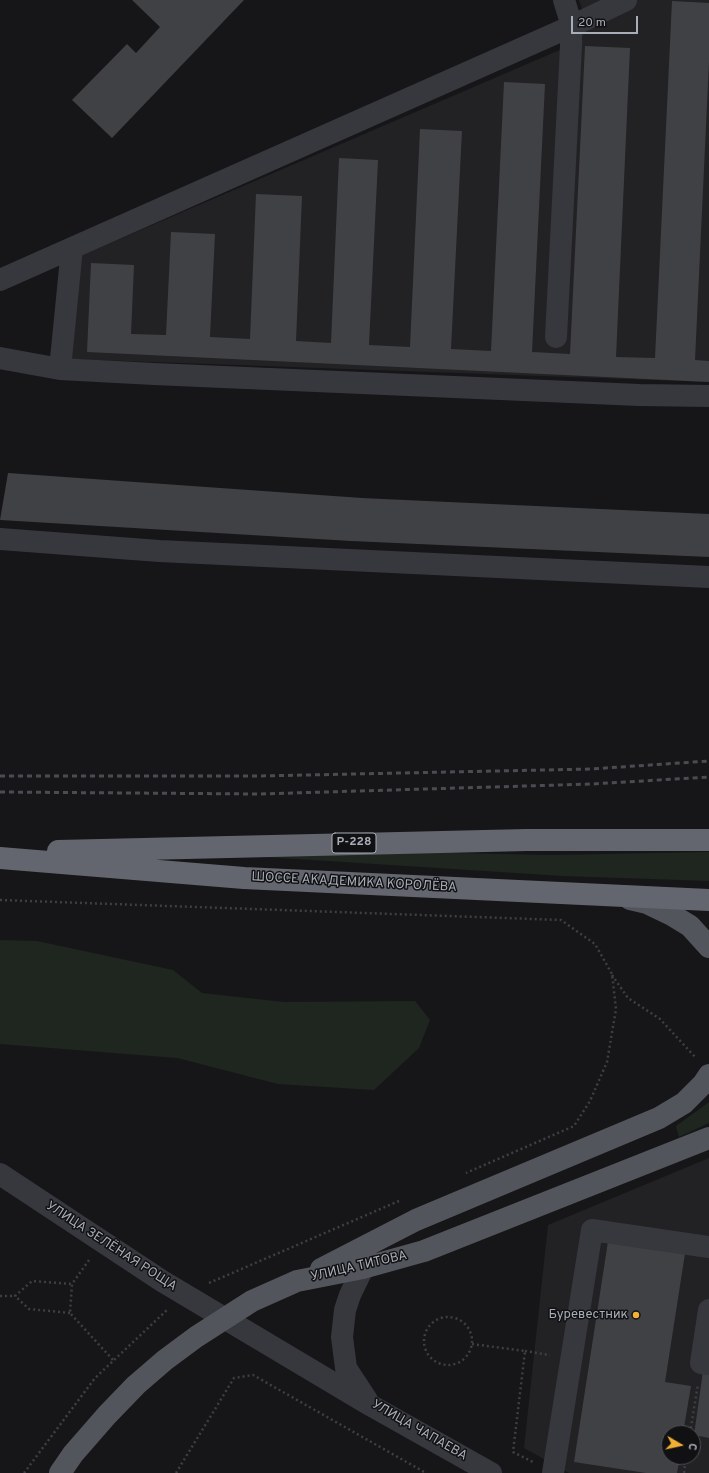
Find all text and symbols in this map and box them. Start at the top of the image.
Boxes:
scale bar [573,8,640,34]
text: 20 m [578,15,606,31]
road number: Р-228 [332,833,376,853]
street label: ШОССЕ АКАДЕМИКА КОРОЛЁВА [251,870,457,896]
street label: УЛИЦА ЗЕЛЁНАЯ РОЩА [43,1199,179,1295]
street label: УЛИЦА ТИТОВА [309,1248,409,1286]
place label: Буревестник [548,1307,628,1323]
marker: Буревестник [631,1310,641,1320]
street label: УЛИЦА ЧАПАЕВА [369,1397,469,1465]
north arrow [661,1425,701,1465]
text: С [684,1442,699,1451]

